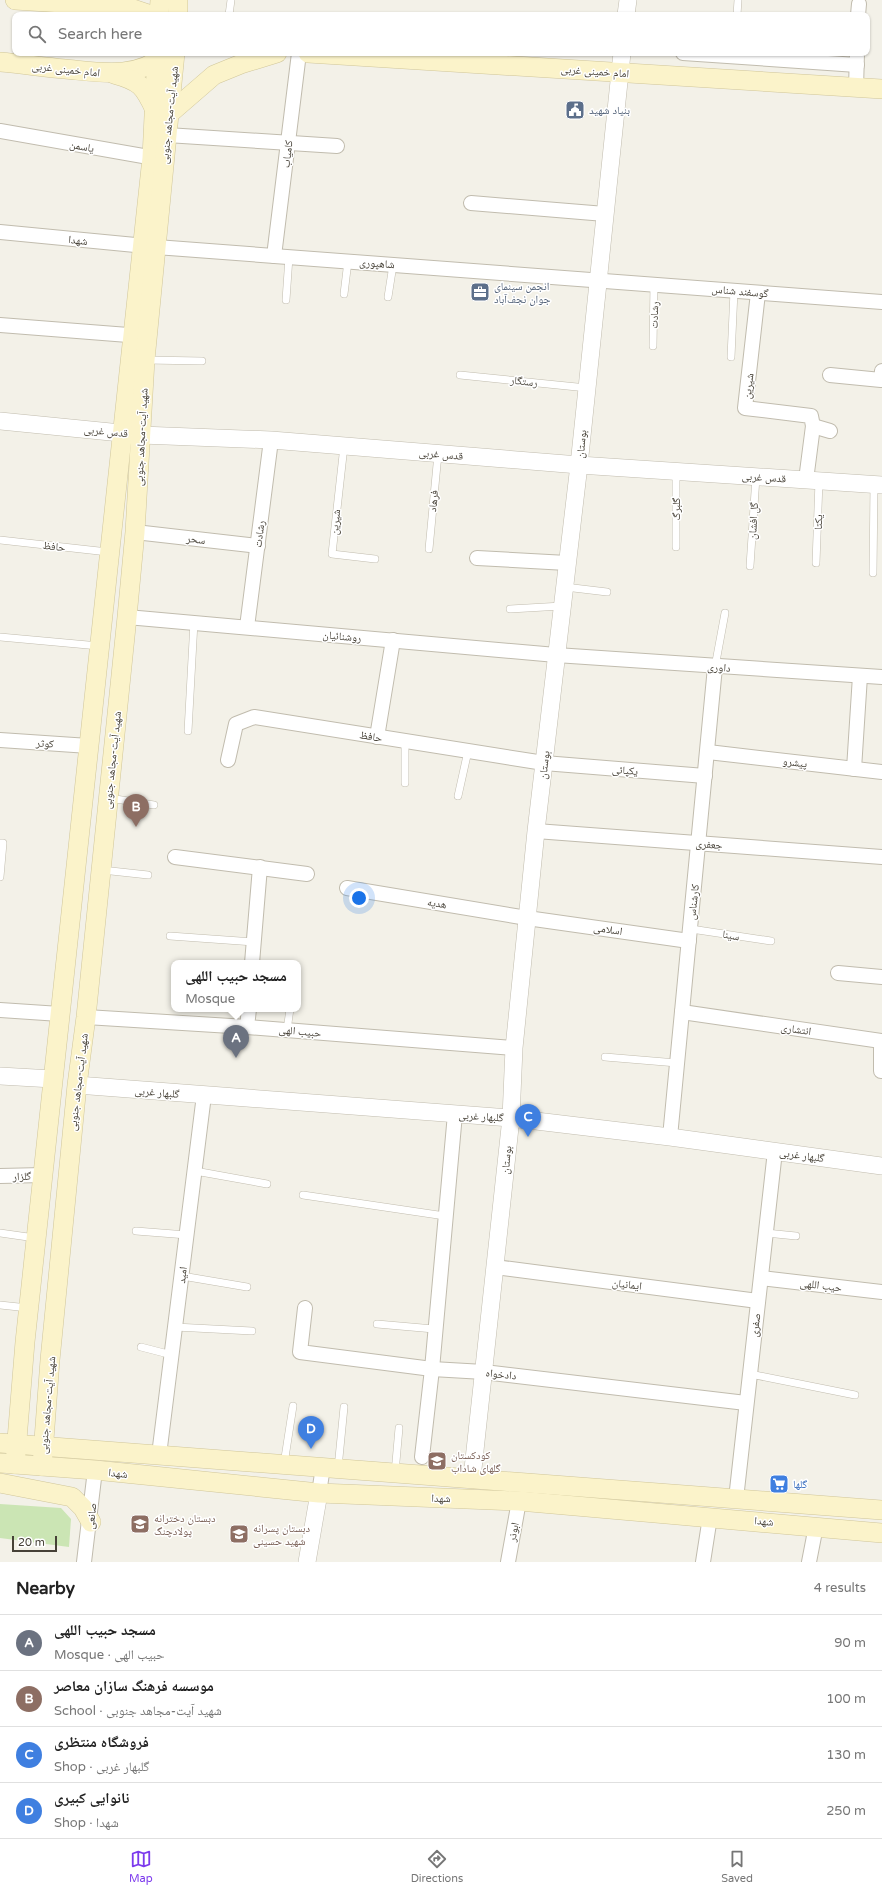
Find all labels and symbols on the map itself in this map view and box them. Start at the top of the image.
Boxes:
street label: امام خمینی غربی [31,59,101,80]
street label: امام خمینی غربی [560,63,630,80]
street label: شهید آیت-مجاهد جنوبی [158,66,181,164]
public building icon: بنیاد شهید [564,99,586,121]
place label: بنیاد شهید [589,104,630,117]
street label: یاسمن [69,138,96,155]
street label: کامیاب [279,139,296,169]
street label: شهدا [68,233,88,248]
street label: شاهپوری [359,256,395,271]
place label: انجمن سینمای جوان نجف‌آباد [494,280,550,306]
office icon: انجمن سینمای جوان نجف‌آباد [469,281,491,303]
street label: گوسفند شناس [711,283,769,300]
street label: رشادت [648,301,661,329]
street label: شیرین [740,372,757,400]
street label: رستگار [509,373,538,389]
street label: شهید آیت-مجاهد جنوبی [132,388,151,486]
street label: قدس غربی [83,423,129,440]
street label: بوستان [574,429,589,459]
street label: قدس غربی [418,446,464,463]
street label: قدس غربی [741,469,787,486]
street label: فرهاد [426,489,441,513]
street label: گلبرگ [670,497,683,520]
street label: گل افشان [746,501,761,540]
street label: شیرین [328,509,343,536]
street label: یکتا [812,513,825,530]
street label: رشادت [251,520,268,548]
street label: سحر [185,532,206,547]
street label: حافظ [42,539,66,554]
street label: روشنائیان [322,628,362,645]
street label: داوری [707,660,732,675]
street label: شهید آیت-مجاهد جنوبی [101,711,124,809]
street label: حافظ [359,728,383,745]
street label: کوثر [35,736,55,751]
street label: بوستان [536,750,553,780]
street label: پیشرو [782,755,808,771]
street label: یکپائی [611,763,639,778]
pin: B [123,794,149,827]
street label: جعفری [695,837,723,852]
street label: کارشناس [685,883,702,921]
your location [349,888,369,908]
street label: هدیه [426,896,448,912]
street label: اسلامی [593,921,623,938]
street label: سینا [721,928,740,943]
street label: انتشاری [780,1021,812,1038]
street label: حبیب الهی [278,1023,322,1040]
pin: A [223,1025,249,1058]
street label: شهید آیت-مجاهد جنوبی [66,1033,91,1132]
street label: گلبهار غربی [134,1084,180,1101]
pin: C [515,1104,541,1137]
street label: گلبهار غربی [458,1108,504,1125]
street label: بوستان [499,1145,514,1175]
street label: گلبهار غربی [779,1146,826,1165]
street label: گلزار [12,1170,32,1183]
street label: امید [175,1266,190,1284]
street label: ایمانیان [611,1276,643,1293]
street label: حیب اللهی [799,1276,843,1295]
street label: صفری [748,1312,763,1338]
street label: شهید آیت-مجاهد جنوبی [37,1356,58,1454]
street label: دادخواه [485,1366,517,1383]
pin: D [298,1416,324,1449]
place label: کودکستان گلهای شاداب [451,1449,501,1475]
school or university icon: کودکستان گلهای شاداب [426,1450,448,1472]
street label: شهدا [108,1466,128,1481]
supermarket icon: گلها [768,1473,790,1495]
place label: گلها [793,1478,808,1491]
street label: شهدا [431,1492,451,1505]
street label: صانعی [84,1502,99,1530]
place label: دبستان دخترانه پولادچنگ [154,1512,216,1538]
school or university icon: دبستان دخترانه پولادچنگ [129,1513,151,1535]
street label: شهدا [754,1514,774,1529]
street label: ابوذر [505,1521,522,1544]
place label: دبستان پسرانه شهید حسینی [253,1522,310,1548]
school or university icon: دبستان پسرانه شهید حسینی [228,1523,250,1545]
scale bar [12,1534,57,1553]

